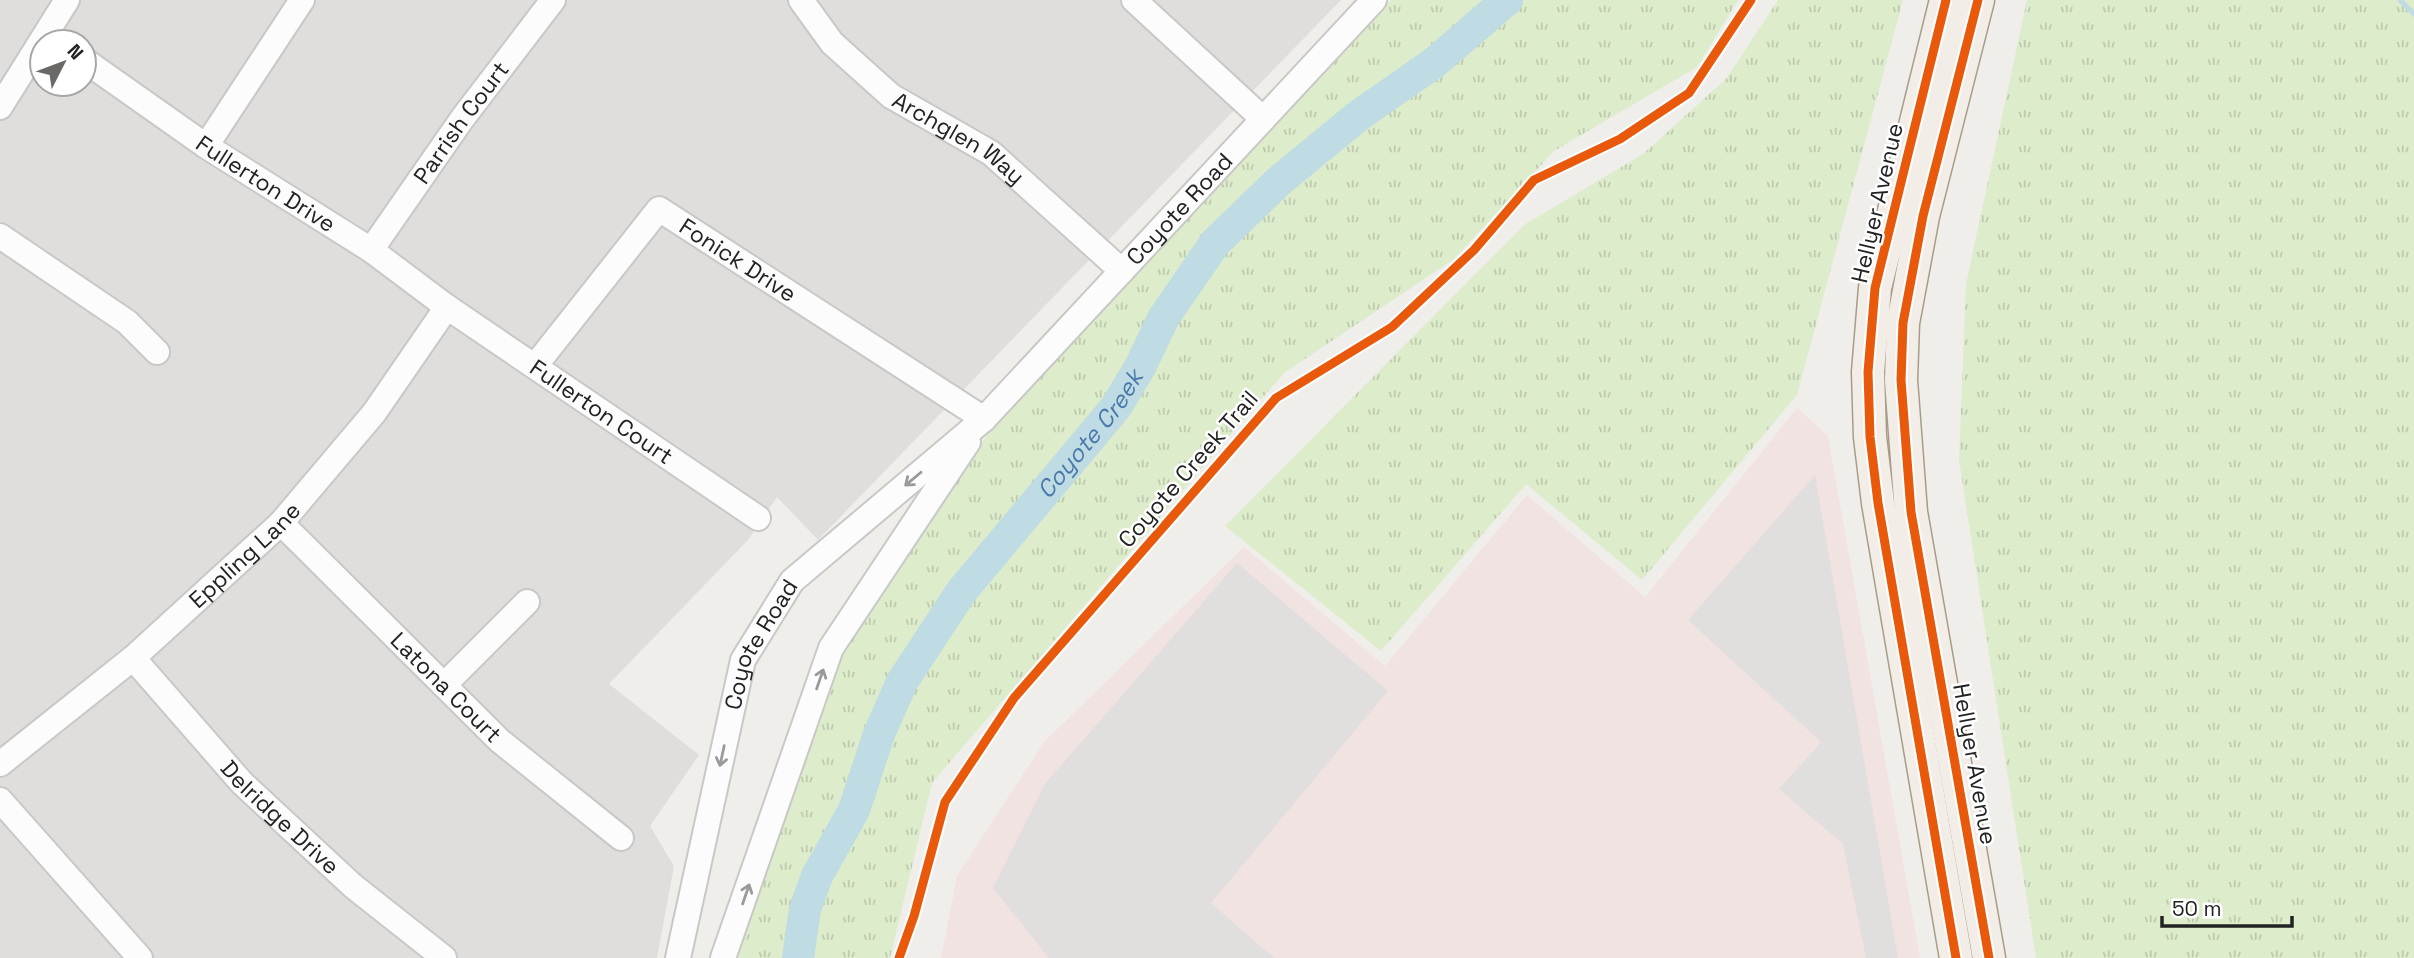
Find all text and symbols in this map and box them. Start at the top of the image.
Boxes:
north arrow [28,28,98,98]
text: N [62,39,89,65]
street label: Parrish Court [407,55,516,190]
street label: Archglen Way [887,85,1031,191]
street label: Hellyer Avenue [1844,120,1910,286]
street label: Fullerton Drive [190,129,341,239]
street label: Coyote Road [1120,146,1239,272]
street label: Fonick Drive [674,211,802,309]
street label: Fullerton Court [524,353,679,471]
water label: Coyote Creek [1030,361,1151,505]
street label: Coyote Creek Trail [1111,384,1265,554]
one-way arrow [905,471,923,486]
street label: Eppling Lane [183,496,307,615]
street label: Coyote Road [718,573,805,713]
street label: Latona Court [384,626,508,749]
one-way arrow [815,668,827,690]
street label: Hellyer Avenue [1946,681,2004,847]
one-way arrow [715,744,728,767]
street label: Delridge Drive [214,754,346,881]
one-way arrow [740,883,753,905]
scale bar [2162,884,2292,928]
text: 50 m [2172,895,2222,922]

